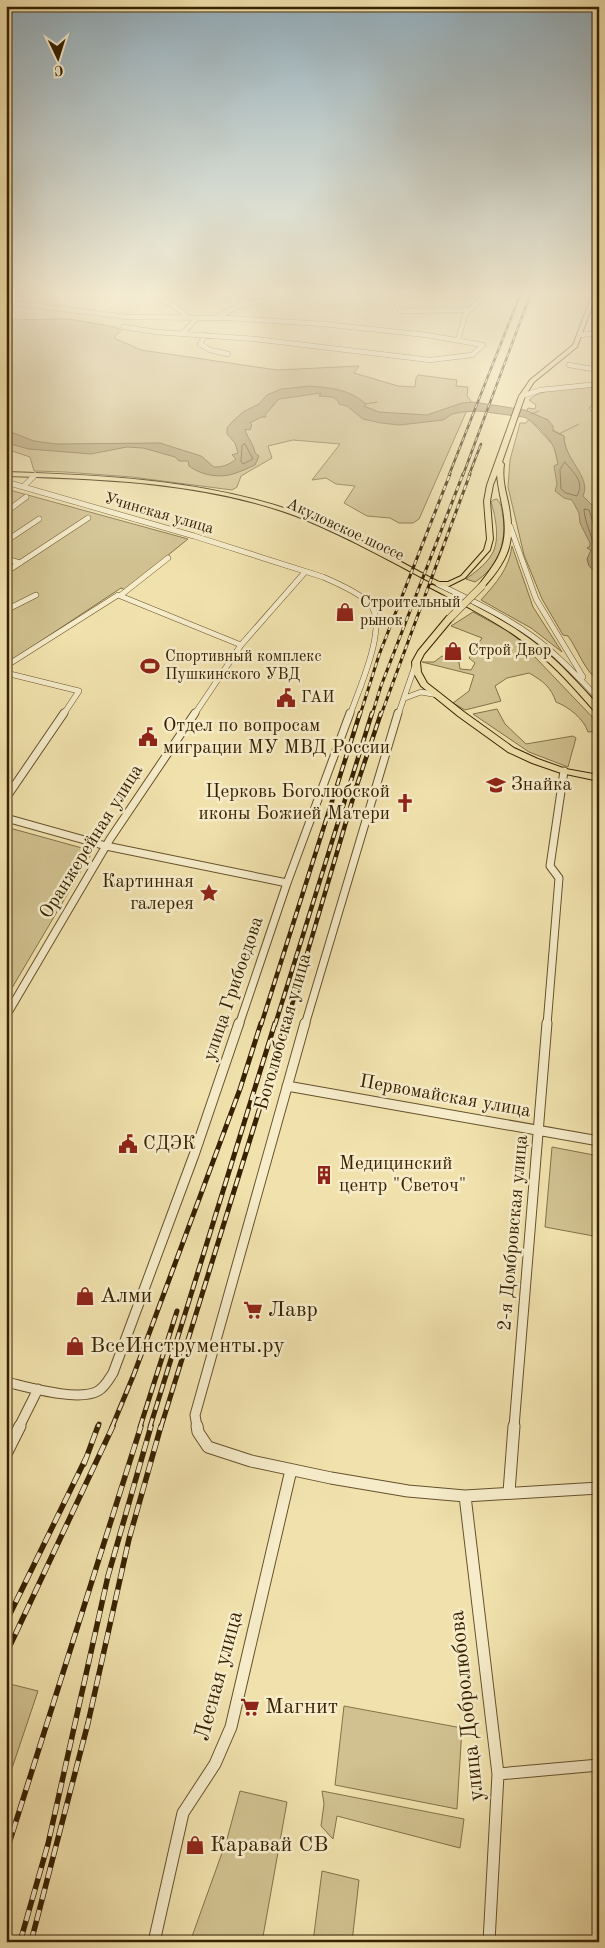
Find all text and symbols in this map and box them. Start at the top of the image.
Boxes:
north arrow [32,32,82,82]
text: С [54,63,64,77]
street label: Учинская улица [102,491,216,537]
street label: Акуловское шоссе [284,496,406,564]
place label: Строительный рынок [360,595,461,629]
shop icon: Строительный рынок [334,601,356,623]
shop icon: Строй Двор [442,640,464,662]
place label: Строй Двор [468,643,551,659]
place label: Спортивный комплекс Пушкинского УВД [165,649,321,683]
sports icon: Спортивный комплекс Пушкинского УВД [139,655,161,677]
public building icon: ГАИ [275,687,297,709]
place label: ГАИ [301,690,335,706]
place label: Отдел по вопросам миграции МУ МВД России [163,717,390,758]
public building icon: Отдел по вопросам миграции МУ МВД России [137,726,159,748]
street label: Оранжерейная улица [37,761,147,922]
school or university icon: Знайка [485,774,507,796]
place label: Знайка [511,776,572,795]
place label: Церковь Боголюбской иконы Божией Матери [198,783,390,824]
church icon: Церковь Боголюбской иконы Божией Матери [394,792,416,814]
place label: Картинная галерея [102,873,194,914]
place icon: Картинная галерея [198,882,220,904]
street label: улица Грибоедова [200,914,268,1064]
street label: Боголюбская улица [253,951,316,1113]
street label: Первомайская улица [358,1073,533,1122]
public building icon: СДЭК [117,1133,139,1155]
street label: 2-я Домбровская улица [496,1134,532,1332]
place label: СДЭК [143,1135,196,1154]
place label: Медицинский центр "Светоч" [339,1155,466,1196]
building icon: Медицинский центр "Светоч" [313,1164,335,1186]
shop icon: Алми [74,1285,96,1307]
place label: Алми [100,1285,152,1307]
supermarket icon: Лавр [242,1299,264,1321]
place label: Лавр [268,1299,318,1321]
shop icon: ВсеИнструменты.ру [64,1335,86,1357]
place label: ВсеИнструменты.ру [90,1335,285,1357]
street label: Лесная улица [191,1608,247,1743]
street label: улица Добролюбова [446,1609,488,1803]
supermarket icon: Магнит [239,1696,261,1718]
place label: Магнит [265,1696,338,1718]
shop icon: Каравай СВ [184,1834,206,1856]
place label: Каравай СВ [210,1834,329,1856]

